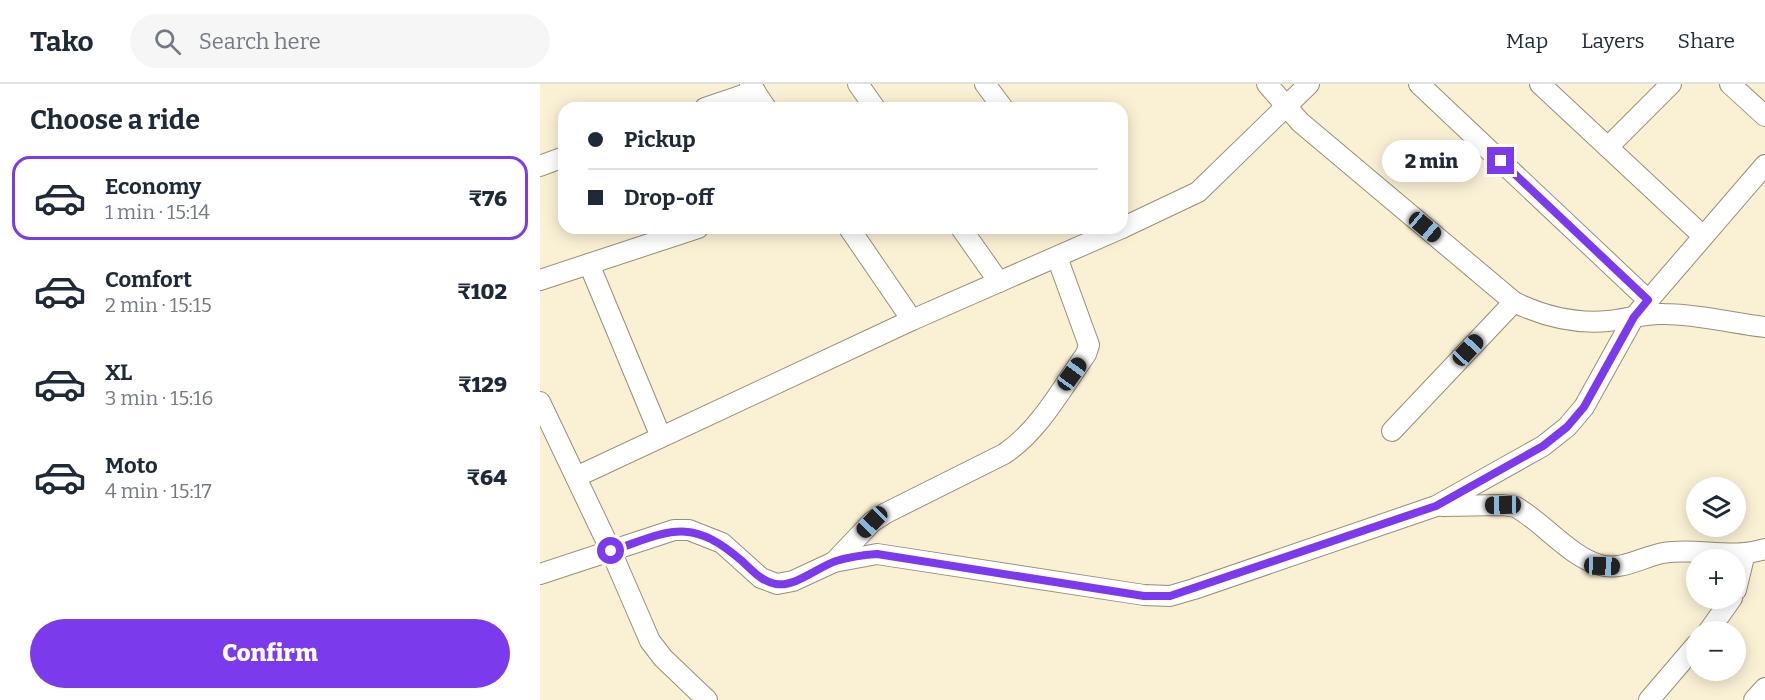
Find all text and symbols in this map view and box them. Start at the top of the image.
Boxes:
search box [130,14,550,68]
text: Tako [30,25,94,58]
icon: search [151,25,184,58]
text: Search here [199,28,321,55]
text: Map [1506,28,1548,54]
text: Layers [1581,28,1645,54]
text: Share [1678,28,1735,54]
text: Choose a ride [30,104,200,136]
text: Pickup [624,126,696,153]
callout: 2 min [1381,140,1480,182]
route end [1487,147,1514,174]
text: 2 min [1405,149,1458,173]
icon: car [33,171,87,225]
text: Economy [105,173,201,200]
text: Drop-off [624,184,714,211]
text: ₹76 [468,185,507,212]
text: 1 min · 15:14 [105,200,210,224]
car [1405,209,1445,245]
icon: car [33,264,87,318]
text: Comfort [105,266,192,293]
text: ₹102 [457,278,507,305]
text: 2 min · 15:15 [105,293,212,317]
car [1449,331,1487,369]
car [1054,354,1090,394]
icon: car [33,357,87,411]
text: XL [105,359,132,386]
text: ₹129 [458,371,507,398]
text: 3 min · 15:16 [105,386,213,410]
icon: car [33,450,87,504]
text: Moto [105,452,158,479]
text: ₹64 [467,464,507,491]
map controls [1686,477,1746,681]
button: layers [1686,477,1746,537]
text: 4 min · 15:17 [105,479,212,503]
car [1485,496,1521,514]
car [853,503,891,541]
route start [597,537,624,564]
button: + [1686,549,1746,609]
car [1584,556,1620,576]
button: Confirm [30,619,510,688]
button: − [1686,621,1746,681]

